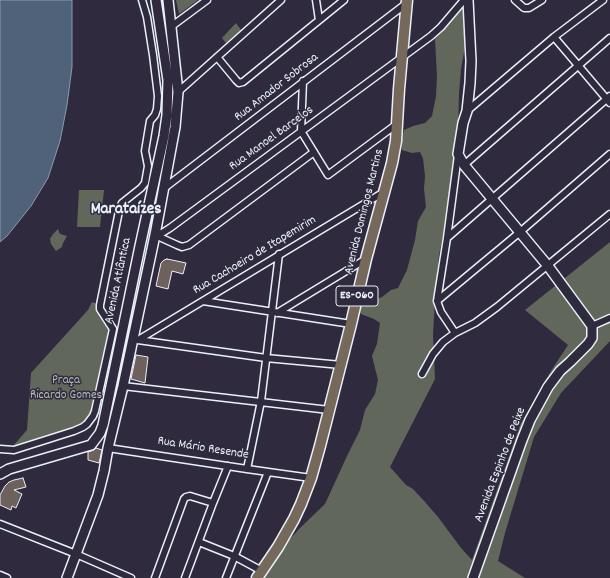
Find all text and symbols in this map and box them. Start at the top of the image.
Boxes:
street label: Rua Amador Sobrosa [232,50,322,126]
street label: Rua Manoel Barcelos [227,103,317,175]
street label: Avenida Domingos Martins [342,148,388,276]
district label: Marataízes [91,201,161,221]
street label: Rua Cachoeiro de Itapemirim [191,213,319,299]
street label: Avenida Atlântica [102,236,136,326]
road number: ES-060 [336,286,378,306]
park label: Praça Ricardo Gomes [30,373,102,404]
street label: Avenida Espinho de Peixe [472,405,530,525]
street label: Rua Mário Resende [156,434,250,464]

